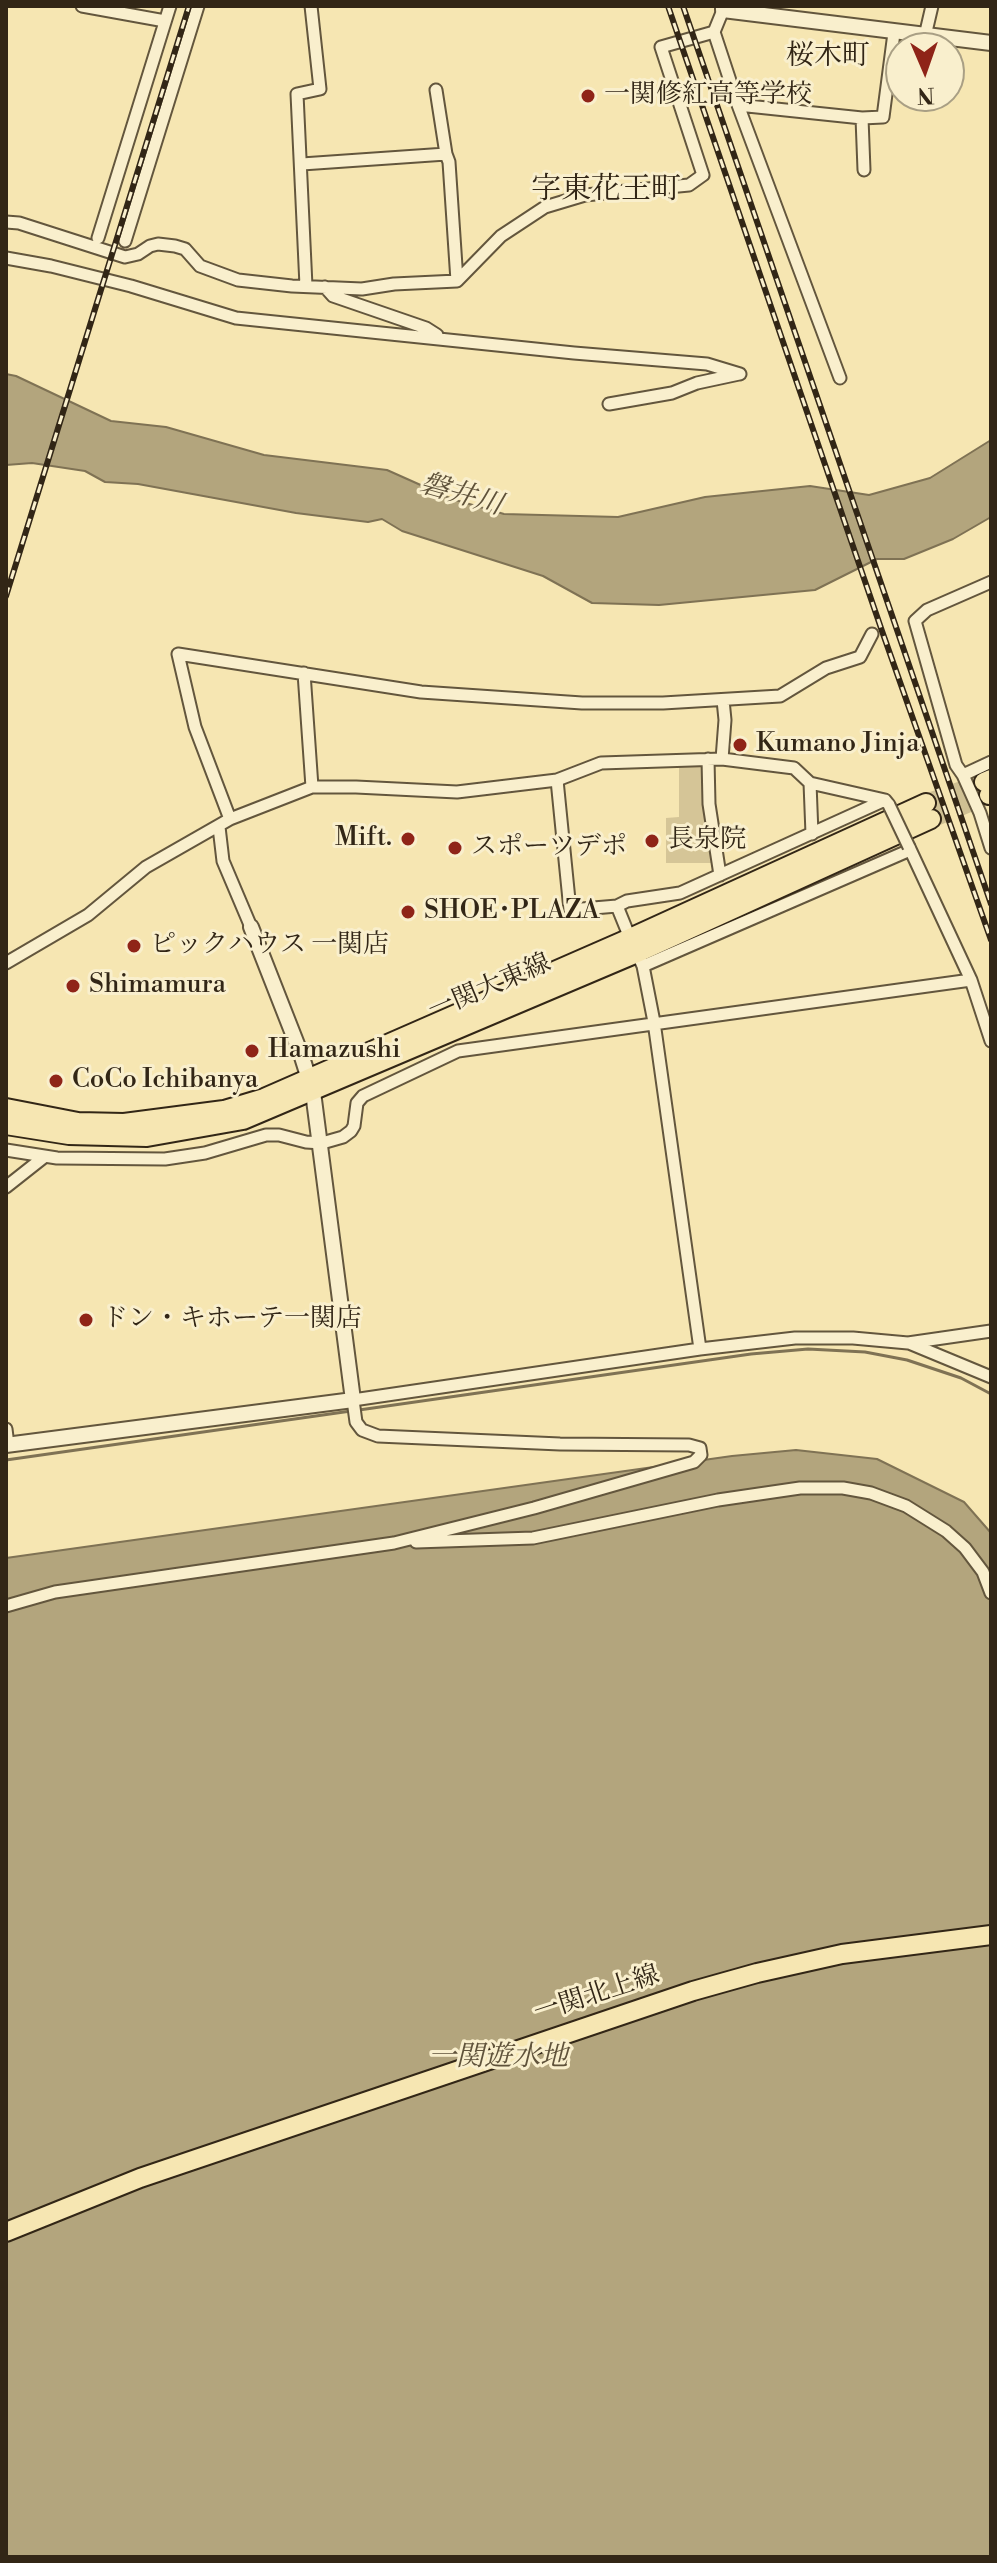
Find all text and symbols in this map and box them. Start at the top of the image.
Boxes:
north arrow [885,32,965,112]
district label: 桜木町 [786,40,870,74]
place label: 一関修紅高等学校 [604,80,812,112]
text: N [917,81,935,108]
marker: 一関修紅高等学校 [579,87,597,105]
district label: 字東花王町 [531,173,681,209]
water label: 磐井川 [416,468,506,524]
place label: Kumano Jinja [756,729,919,761]
marker: Kumano Jinja [731,736,749,754]
place label: Mift. [335,823,392,855]
place label: 長泉院 [668,825,746,857]
marker: Mift. [399,830,417,848]
place label: スポーツデポ [471,832,627,864]
marker: 長泉院 [643,832,661,850]
marker: スポーツデポ [446,839,464,857]
place label: SHOE･PLAZA [424,896,600,928]
marker: SHOE･PLAZA [399,903,417,921]
place label: ピックハウス 一関店 [150,930,389,962]
marker: ピックハウス 一関店 [125,937,143,955]
street label: 一関大東線 [424,948,556,1028]
place label: Shimamura [89,970,226,1002]
marker: Shimamura [64,977,82,995]
place label: Hamazushi [268,1035,401,1067]
marker: Hamazushi [243,1042,261,1060]
place label: CoCo Ichibanya [72,1065,258,1097]
marker: CoCo Ichibanya [47,1072,65,1090]
place label: ドン・キホーテ一関店 [102,1304,362,1336]
marker: ドン・キホーテ一関店 [77,1311,95,1329]
street label: 一関北上線 [530,1960,664,2030]
water label: 一関遊水地 [428,2041,568,2075]

